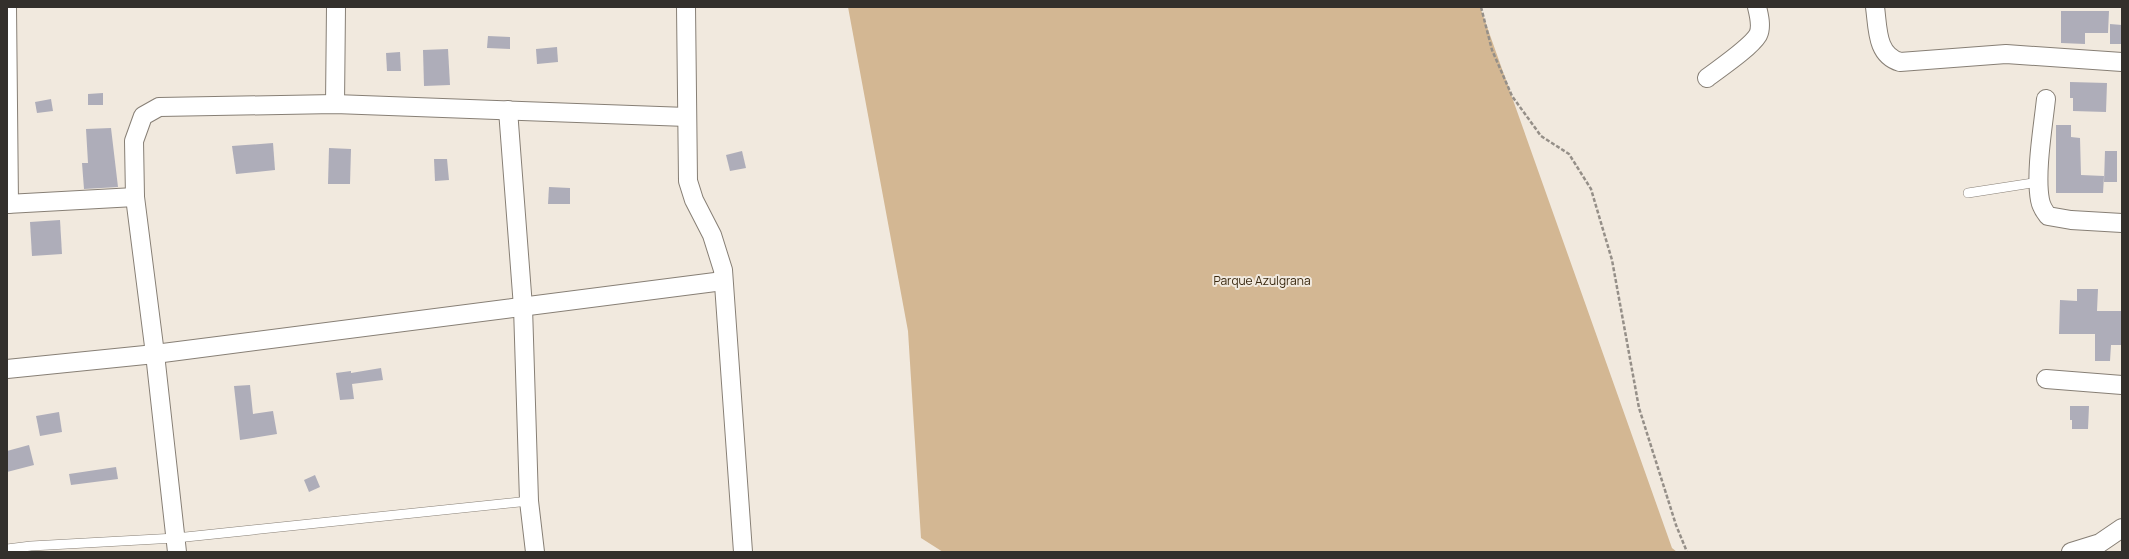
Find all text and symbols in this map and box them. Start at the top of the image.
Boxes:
park label: Parque Azulgrana [1213,272,1311,289]

